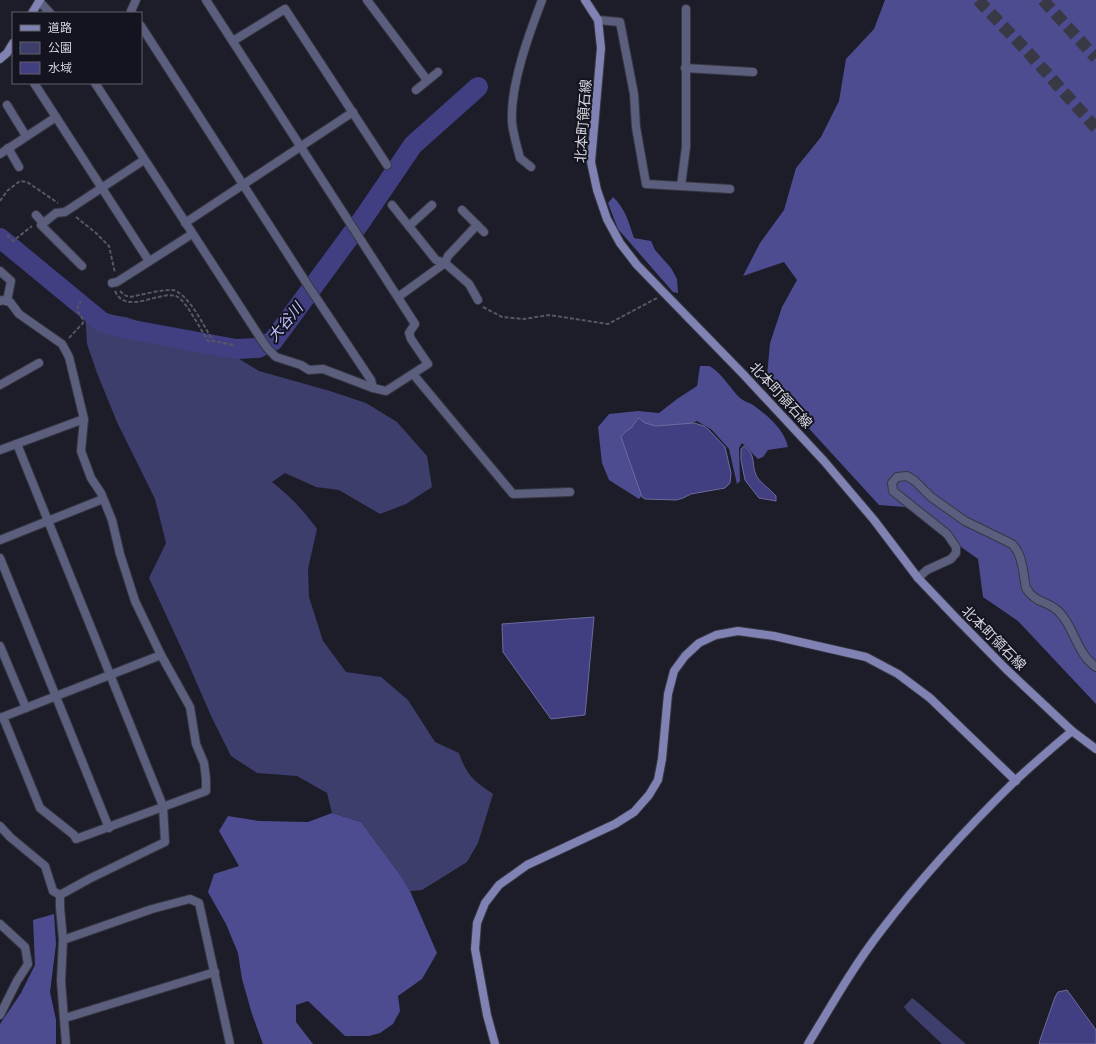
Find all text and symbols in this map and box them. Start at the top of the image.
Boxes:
legend [12,12,142,84]
text: 道路 [48,19,72,36]
text: 公園 [48,39,72,56]
text: 水域 [48,59,72,76]
street label: 北本町領石線 [570,78,596,164]
water label: 大谷川 [262,296,309,346]
street label: 北本町領石線 [745,357,817,433]
street label: 北本町領石線 [957,601,1031,675]

